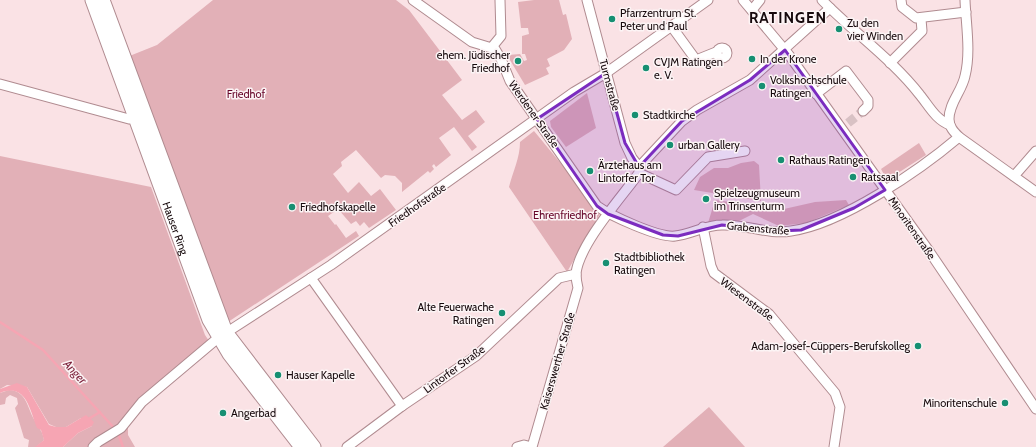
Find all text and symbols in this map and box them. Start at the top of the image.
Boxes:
place label: Pfarrzentrum St. Peter und Paul [620,6,696,33]
district label: RATINGEN [749,9,827,27]
marker: Pfarrzentrum St. Peter und Paul [607,14,617,24]
place label: Zu den vier Winden [847,16,903,43]
marker: Zu den vier Winden [834,24,844,34]
place label: ehem. Jüdischer Friedhof [437,48,511,75]
place label: In der Krone [760,52,817,66]
marker: In der Krone [747,54,757,64]
place label: CVJM Ratingen e. V. [654,55,723,82]
marker: ehem. Jüdischer Friedhof [513,56,523,66]
street label: Turmstraße [596,58,624,113]
marker: CVJM Ratingen e. V. [641,63,651,73]
place label: Volkshochschule Ratingen [770,73,847,100]
street label: Werdener Straße [506,78,563,151]
marker: Volkshochschule Ratingen [757,81,767,91]
park label: Friedhof [227,87,266,101]
place label: Stadtkirche [643,108,696,122]
marker: Stadtkirche [630,110,640,120]
place label: urban Gallery [678,138,740,152]
marker: urban Gallery [665,140,675,150]
place label: Rathaus Ratingen [789,153,870,167]
marker: Rathaus Ratingen [776,155,786,165]
place label: Ärztehaus am Lintorfer Tor [598,158,662,185]
marker: Ärztehaus am Lintorfer Tor [585,166,595,176]
place label: Ratssaal [861,170,899,184]
marker: Ratssaal [848,172,858,182]
street label: Friedhofstraße [385,180,449,230]
place label: Spielzeugmuseum im Trinsenturm [714,186,800,213]
marker: Spielzeugmuseum im Trinsenturm [701,194,711,204]
street label: Minoritenstraße [885,194,939,262]
street label: Hauser Ring [159,200,192,257]
place label: Friedhofskapelle [300,200,376,214]
marker: Friedhofskapelle [287,202,297,212]
park label: Ehrenfriedhof [533,208,597,222]
street label: Grabenstraße [726,218,790,238]
place label: Stadtbibliothek Ratingen [614,250,685,277]
marker: Stadtbibliothek Ratingen [601,258,611,268]
street label: Wiesenstraße [717,274,777,324]
place label: Alte Feuerwache Ratingen [417,300,494,327]
marker: Alte Feuerwache Ratingen [497,308,507,318]
street label: Kaiserswerther Straße [536,310,578,411]
place label: Adam-Josef-Cüppers-Berufskolleg [751,339,911,353]
marker: Adam-Josef-Cüppers-Berufskolleg [913,341,923,351]
street label: Lintorfer Straße [420,342,488,396]
water label: Anger [60,356,91,388]
place label: Hauser Kapelle [286,368,355,382]
marker: Hauser Kapelle [273,370,283,380]
place label: Minoritenschule [923,396,997,410]
marker: Minoritenschule [1000,398,1010,408]
place label: Angerbad [231,406,276,420]
marker: Angerbad [218,408,228,418]

